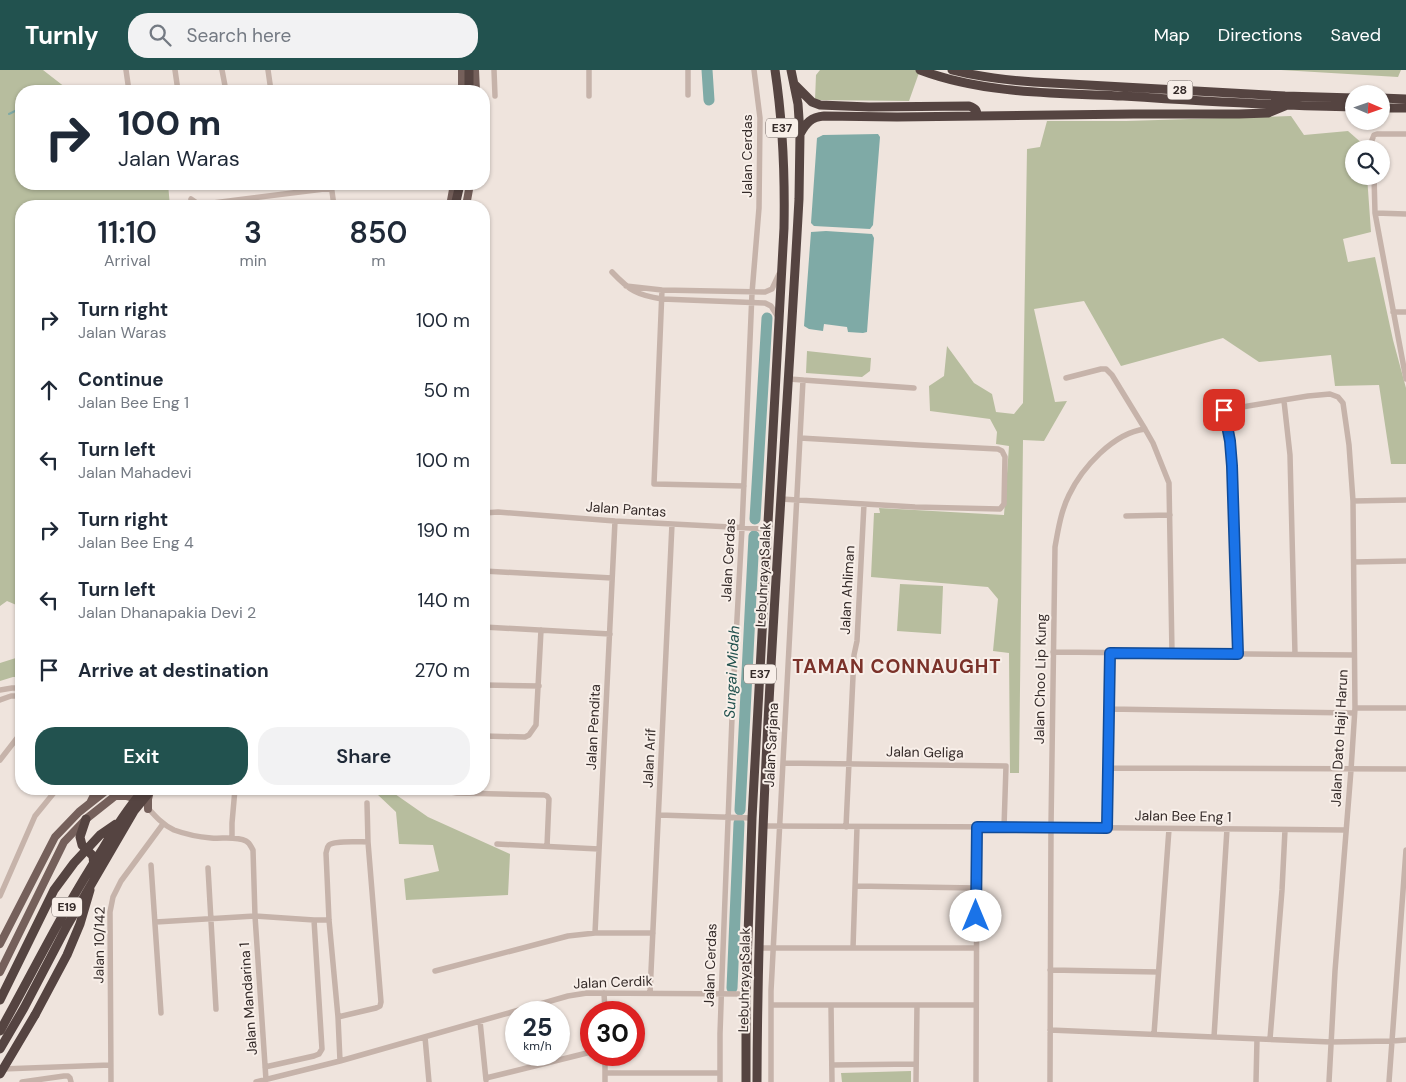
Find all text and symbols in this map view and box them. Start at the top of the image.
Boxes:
search box [128,13,478,58]
text: Turnly [25,20,98,51]
icon: search [146,21,174,49]
text: Search here [186,23,291,48]
text: Map [1154,23,1190,47]
text: Directions [1218,23,1303,47]
text: Saved [1331,23,1381,47]
road number: 28 [1168,80,1192,100]
north arrow [1345,85,1390,130]
map controls [1345,85,1390,185]
text: 100 m [118,100,221,146]
icon: right [35,105,100,170]
street label: Jalan Cerdas [738,114,756,198]
road number: E37 [766,118,798,138]
button: search [1345,140,1390,185]
text: Jalan Waras [118,144,240,173]
text: 11:10 [98,213,157,252]
text: 3 [244,213,262,252]
text: 850 [349,213,407,252]
text: Arrival [104,250,151,271]
text: min [239,250,267,271]
text: m [371,250,385,271]
text: Turn right [78,297,168,322]
icon: right [35,306,63,334]
text: 100 m [416,308,470,333]
text: Jalan Waras [78,322,167,343]
text: Continue [78,367,164,392]
icon: ahead [35,376,63,404]
text: 50 m [423,378,470,403]
pin [1203,389,1245,431]
text: Jalan Bee Eng 1 [78,392,189,413]
icon: arrive [1210,396,1238,424]
text: Turn left [78,437,156,462]
icon: left [35,446,63,474]
text: 100 m [416,448,470,473]
text: Jalan Mahadevi [78,462,192,483]
street label: Jalan Pantas [585,497,667,521]
text: Turn right [78,507,168,532]
icon: right [35,516,63,544]
text: 190 m [417,518,470,543]
street label: Jalan Cerdas [717,518,739,602]
street label: Lebuhraya Salak [751,522,775,628]
text: Jalan Bee Eng 4 [78,532,194,553]
street label: Jalan Ahliman [836,545,858,635]
text: Turn left [78,577,156,602]
icon: left [35,586,63,614]
text: 140 m [418,588,470,613]
text: Jalan Dhanapakia Devi 2 [78,602,256,623]
street label: Jalan Choo Lip Kung [1030,613,1050,744]
water label: Sungai Midah [720,625,744,719]
district label: TAMAN CONNAUGHT [792,654,1002,679]
icon: arrive [35,656,63,684]
text: Arrive at destination [78,658,269,683]
text: 270 m [415,658,470,683]
road number: E37 [744,664,776,684]
street label: Jalan Dato Haji Harun [1326,669,1352,807]
street label: Jalan Pendita [582,684,604,770]
street label: Jalan Sarjana [760,702,782,788]
button: Exit [35,727,248,785]
button: Share [258,727,470,785]
street label: Jalan Arif [638,727,660,788]
street label: Jalan Geliga [886,742,964,762]
street label: Jalan Bee Eng 1 [1134,806,1232,826]
position arrow [949,889,1001,941]
road number: E19 [52,898,82,916]
street label: Jalan 10/142 [89,906,109,984]
street label: Jalan Cerdas [700,923,720,1007]
street label: Lebuhraya Salak [734,928,754,1032]
street label: Jalan Mandarina 1 [235,942,261,1056]
street label: Jalan Cerdik [573,972,653,992]
speed limit sign: 30 [580,1001,645,1066]
text: 25 [523,1011,552,1044]
text: km/h [523,1038,552,1054]

